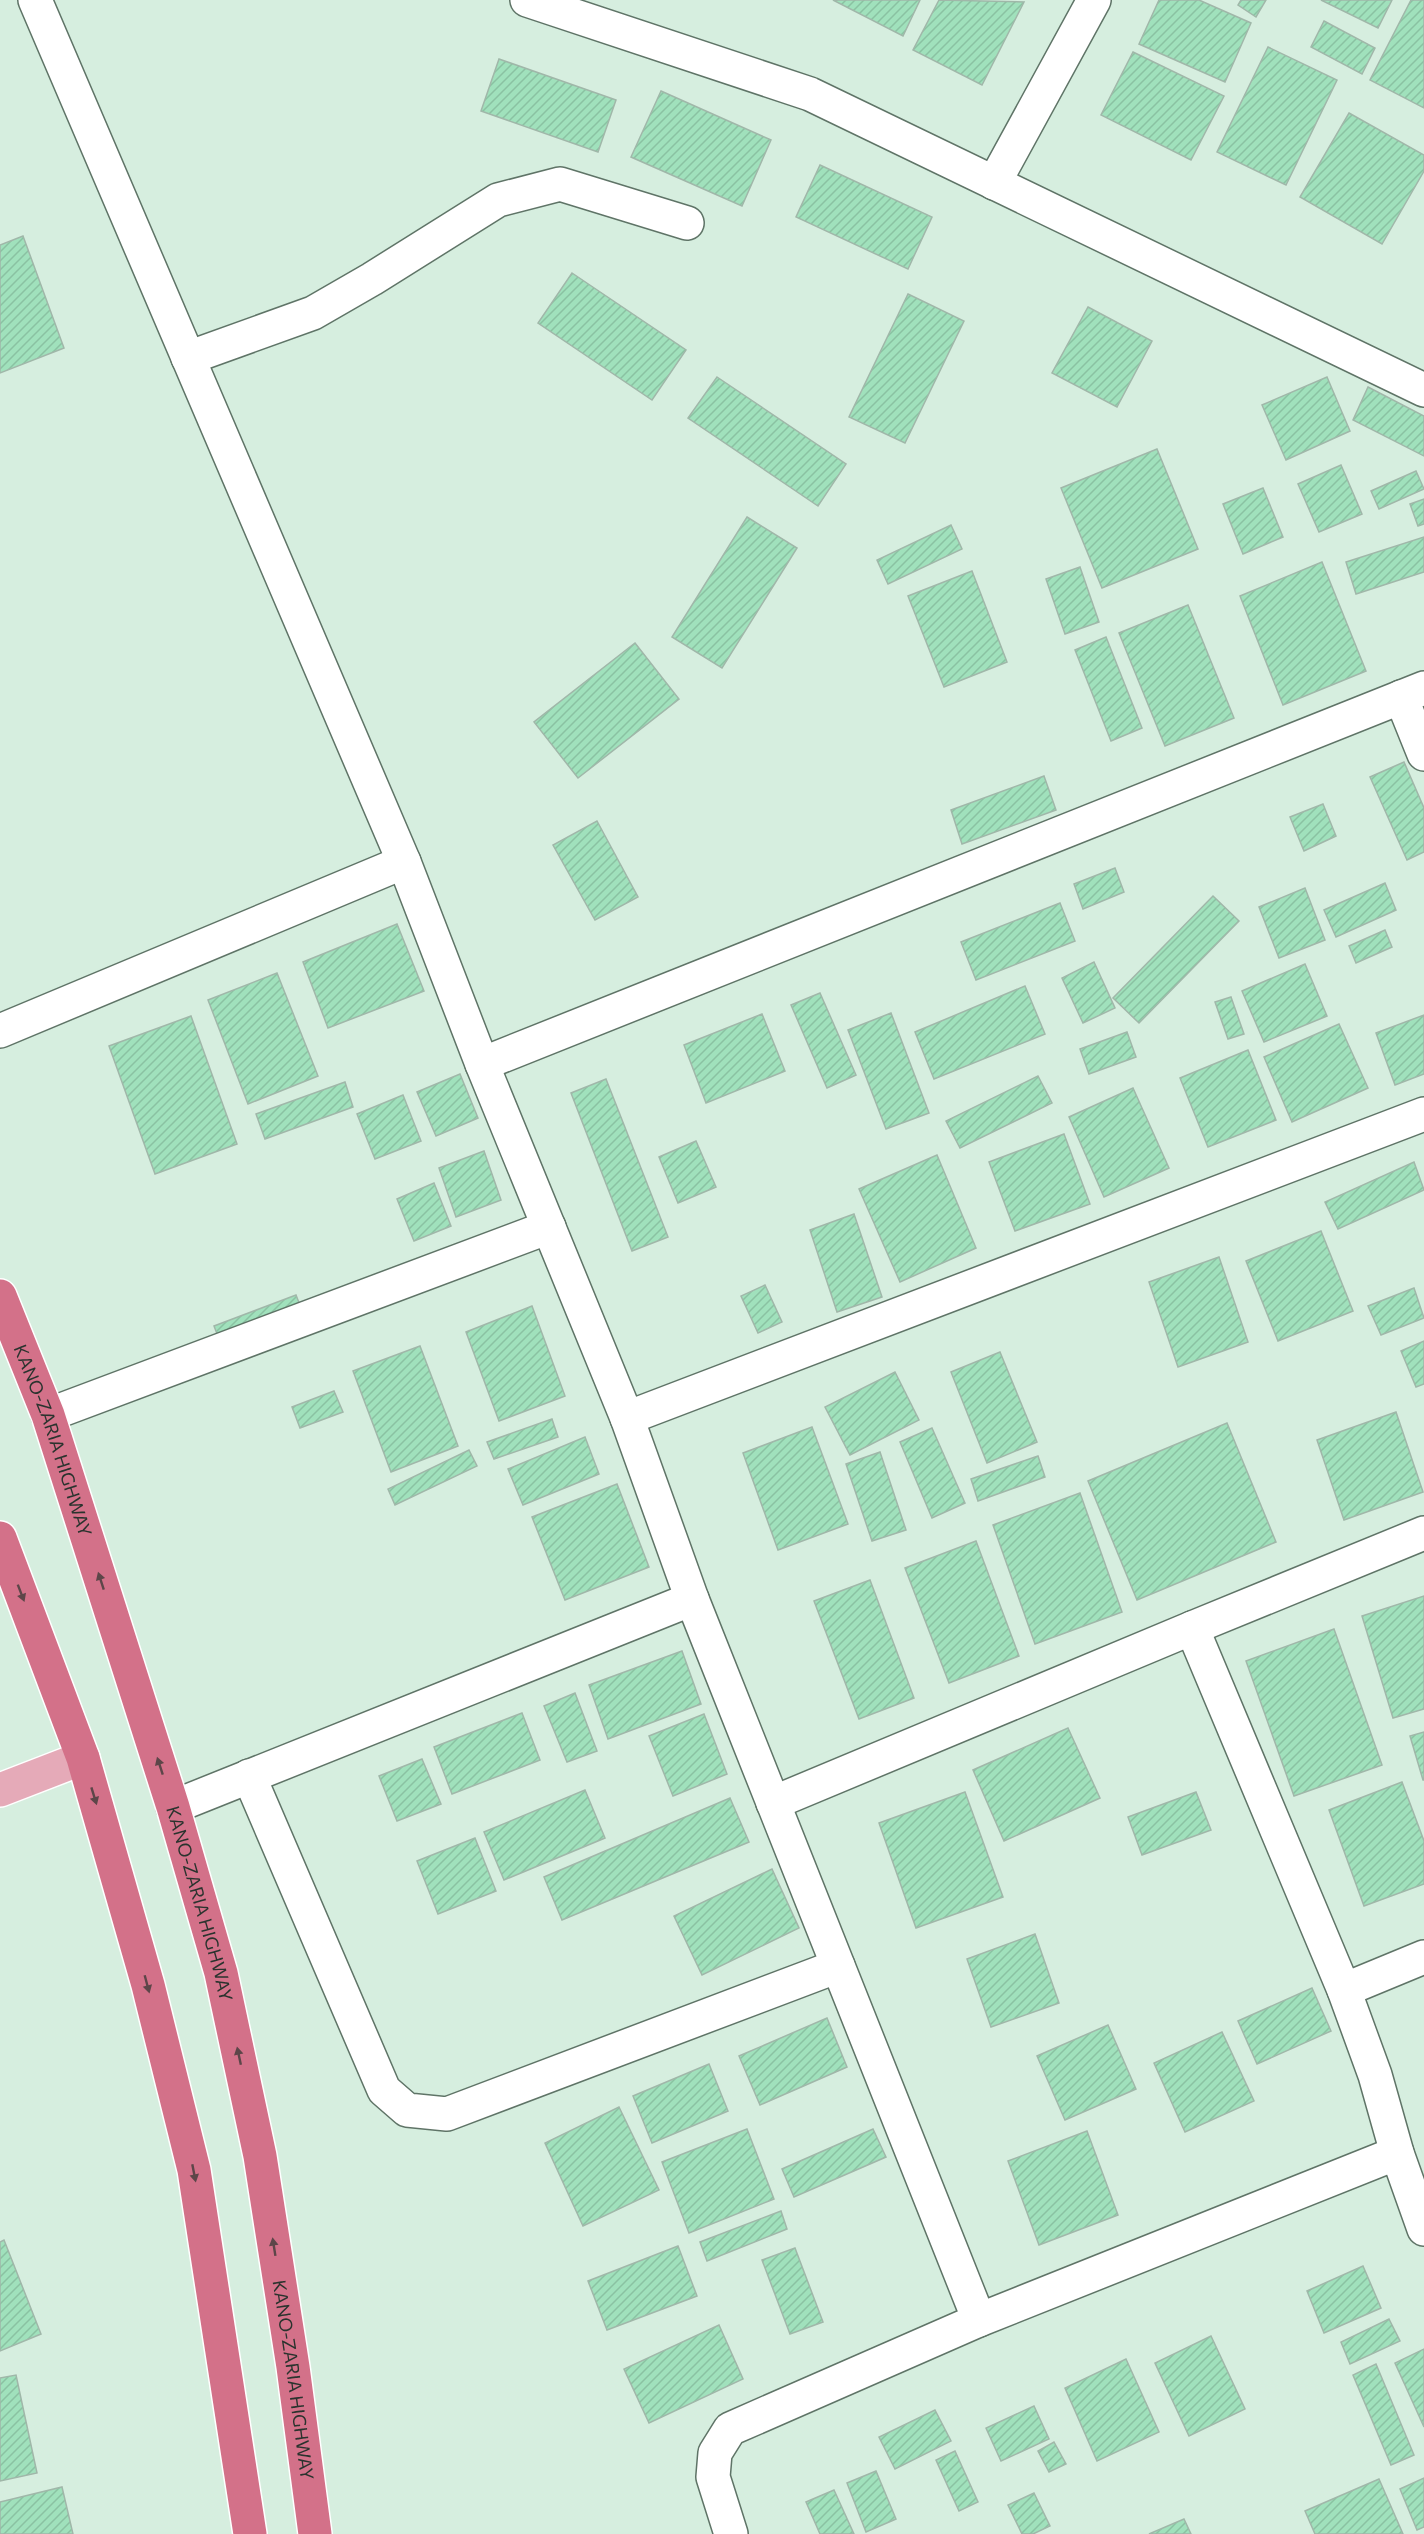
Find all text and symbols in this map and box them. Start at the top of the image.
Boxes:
street label: KANO-ZARIA HIGHWAY [10,1341,97,1539]
one-way arrow [96,1572,105,1590]
one-way arrow [16,1584,26,1602]
one-way arrow [155,1757,164,1775]
one-way arrow [90,1787,99,1805]
street label: KANO-ZARIA HIGHWAY [162,1803,238,2003]
one-way arrow [143,1975,152,1993]
one-way arrow [233,2047,243,2065]
one-way arrow [190,2163,199,2182]
one-way arrow [270,2238,279,2257]
street label: KANO-ZARIA HIGHWAY [268,2278,319,2481]

